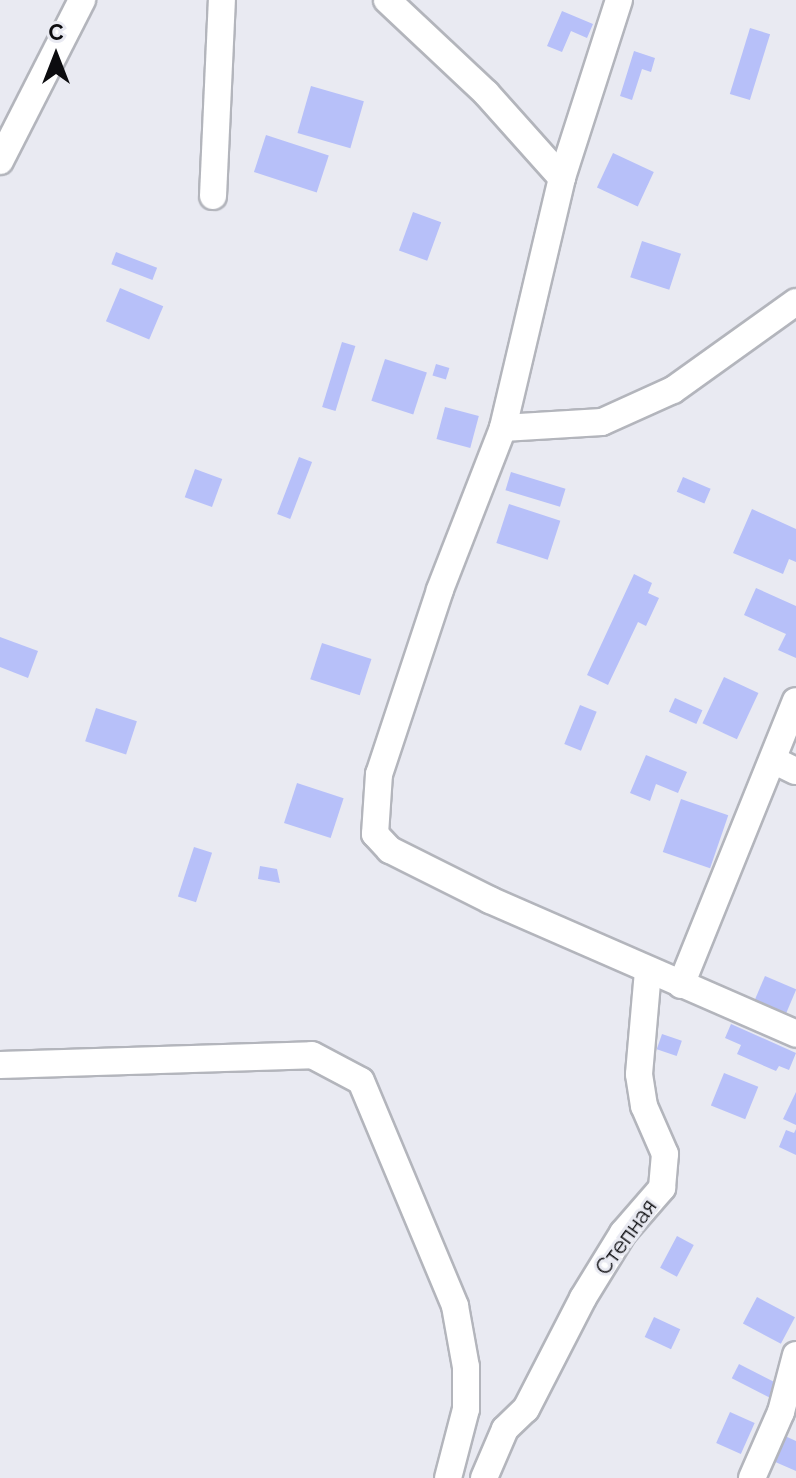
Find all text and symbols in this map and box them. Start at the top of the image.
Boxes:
north arrow [16,16,96,96]
text: С [48,19,64,45]
street label: Степная [590,1194,662,1280]

